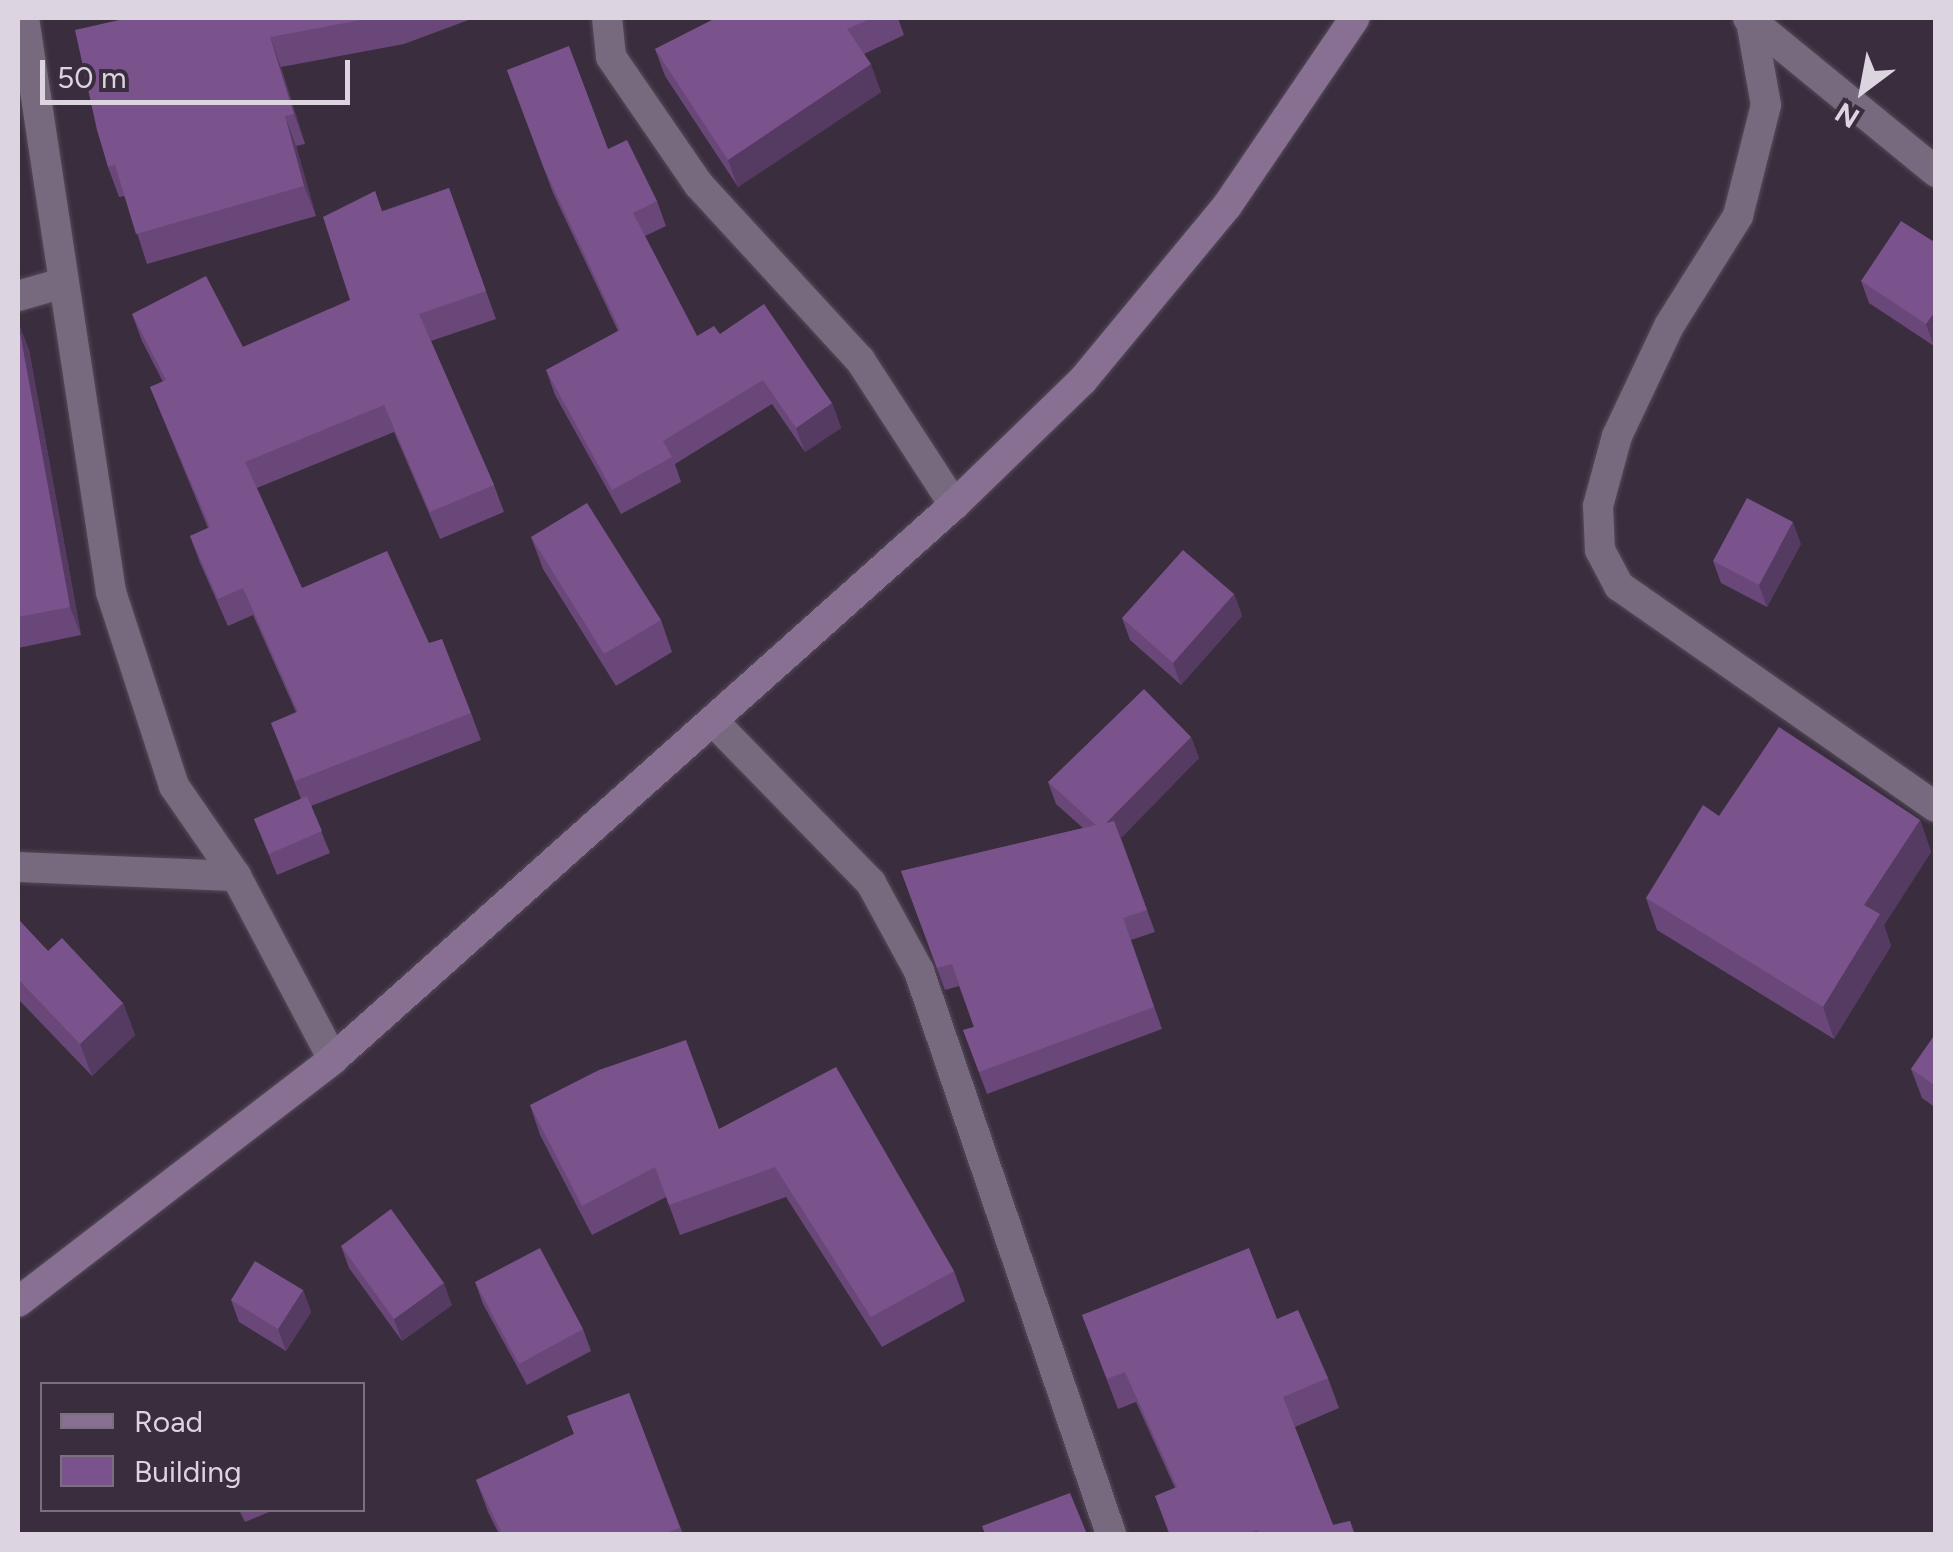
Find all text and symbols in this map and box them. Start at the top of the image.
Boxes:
scale bar [45,40,355,102]
north arrow [1813,40,1913,140]
text: 50 m [57,59,126,96]
text: N [1829,95,1865,136]
legend [40,1382,365,1512]
text: Road [134,1403,203,1440]
text: Building [134,1453,242,1490]

